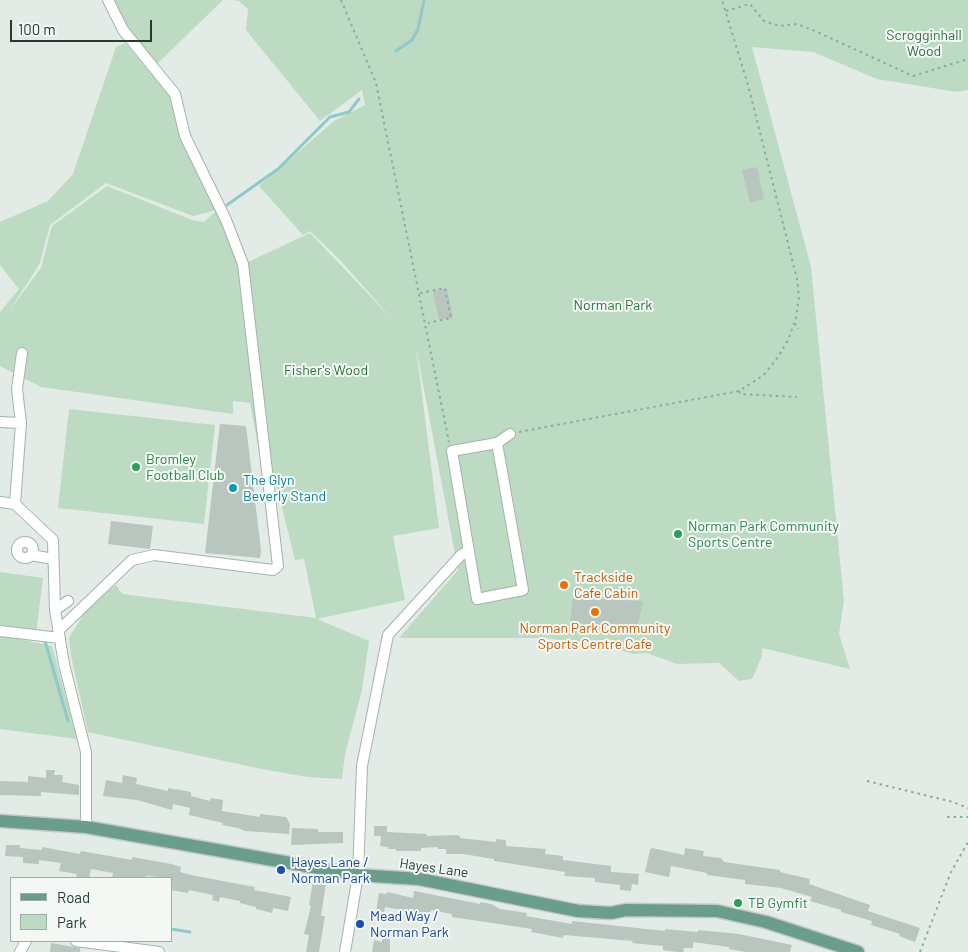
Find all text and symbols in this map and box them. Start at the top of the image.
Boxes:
scale bar [12,10,155,42]
text: 100 m [18,20,56,38]
park label: Scrogginhall Wood [886,27,962,59]
park label: Norman Park [574,297,652,313]
park label: Fisher's Wood [284,362,368,378]
place label: Bromley Football Club [146,451,225,484]
marker: Bromley Football Club [130,461,142,473]
place label: The Glyn Beverly Stand [243,472,326,504]
marker: The Glyn Beverly Stand [227,482,239,494]
place label: Norman Park Community Sports Centre [688,518,839,550]
marker: Norman Park Community Sports Centre [672,528,684,540]
place label: Trackside Cafe Cabin [574,569,638,602]
marker: Trackside Cafe Cabin [558,579,570,591]
marker: Norman Park Community Sports Centre Cafe [589,606,601,618]
place label: Norman Park Community Sports Centre Cafe [519,620,671,652]
place label: Hayes Lane / Norman Park [291,854,370,886]
street label: Hayes Lane [399,855,469,881]
marker: Hayes Lane / Norman Park [275,864,287,876]
legend [10,877,172,942]
text: Road [57,888,90,906]
place label: TB Gymfit [748,895,808,911]
marker: TB Gymfit [732,897,744,909]
place label: Mead Way / Norman Park [370,908,449,940]
text: Park [57,913,86,931]
marker: Mead Way / Norman Park [354,918,366,930]

